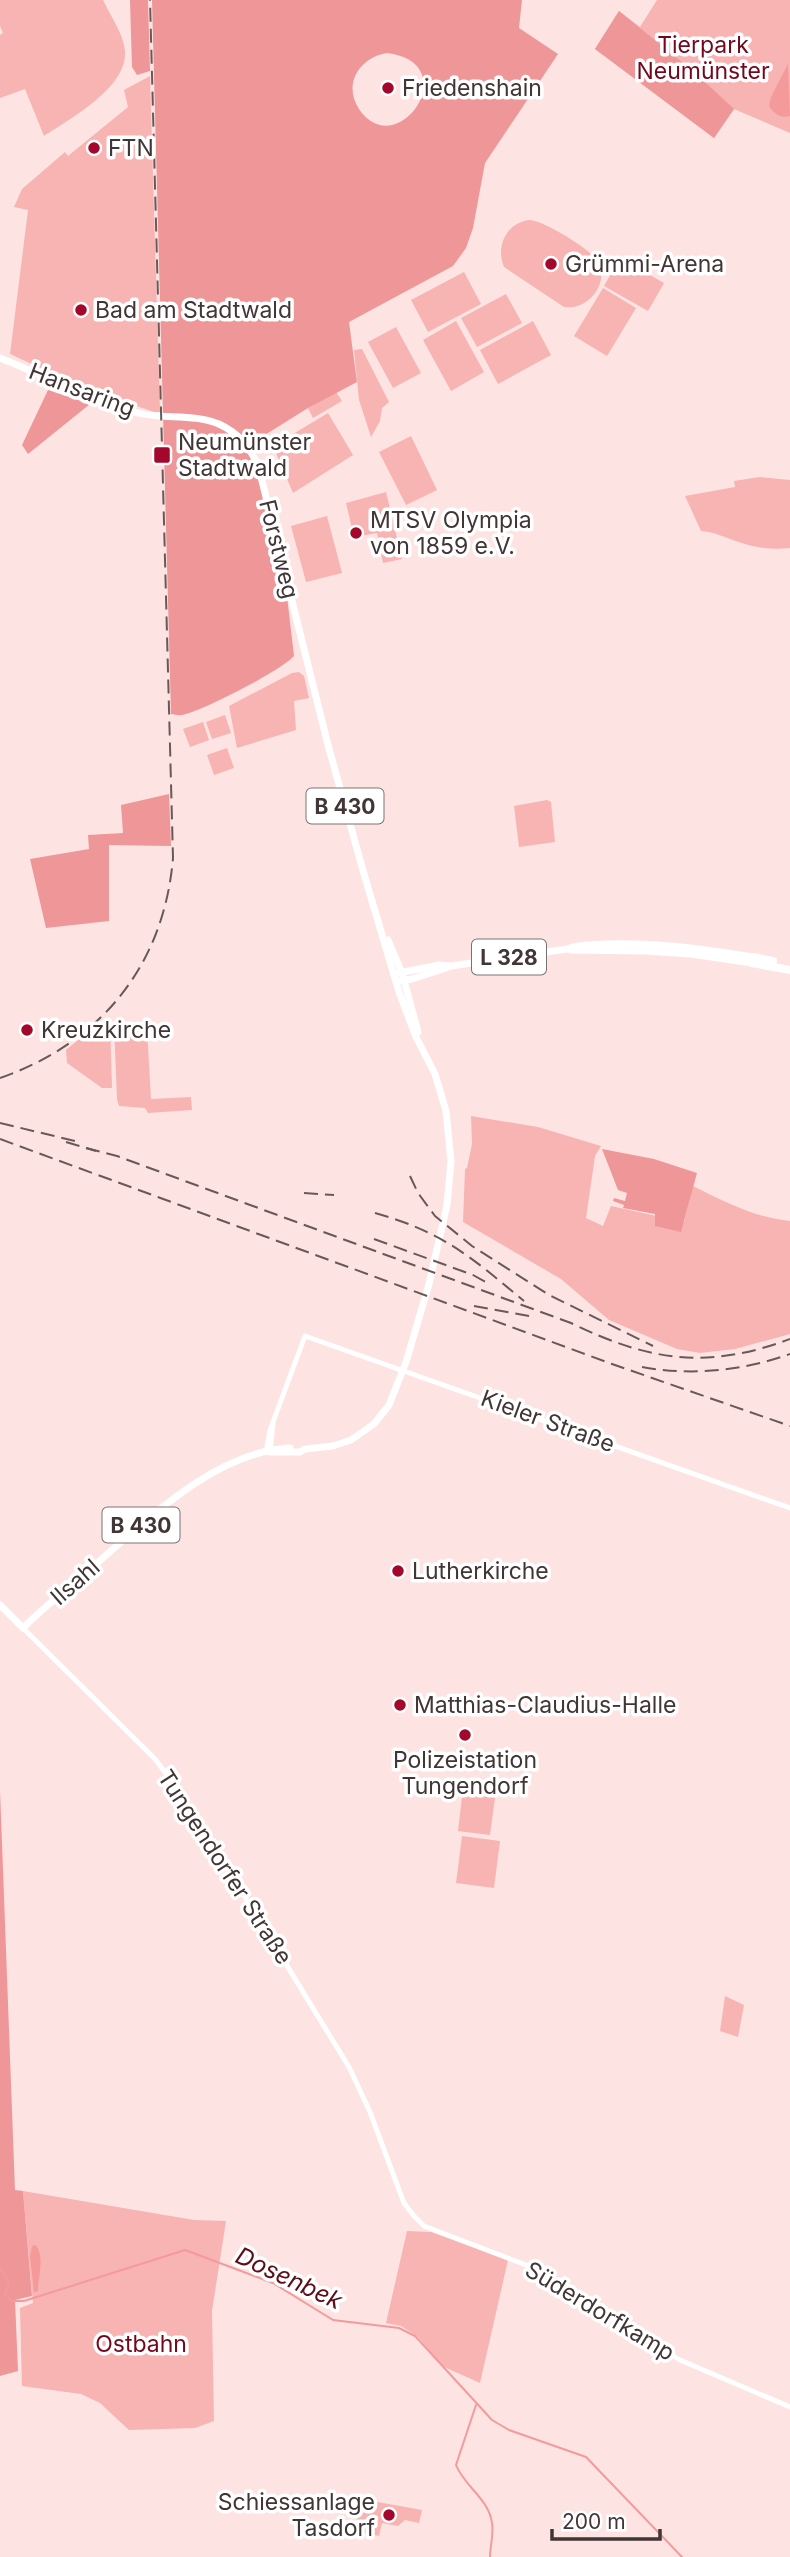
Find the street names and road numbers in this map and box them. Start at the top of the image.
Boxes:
street label: Hansaring [25,357,139,423]
street label: Forstweg [253,497,305,601]
road number: B 430 [306,788,384,824]
road number: L 328 [472,940,546,974]
street label: Kieler Straße [477,1384,619,1458]
road number: B 430 [102,1508,180,1542]
street label: Ilsahl [45,1553,105,1611]
street label: Tungendorfer Straße [152,1765,298,1969]
street label: Süderdorfkamp [520,2255,680,2367]

